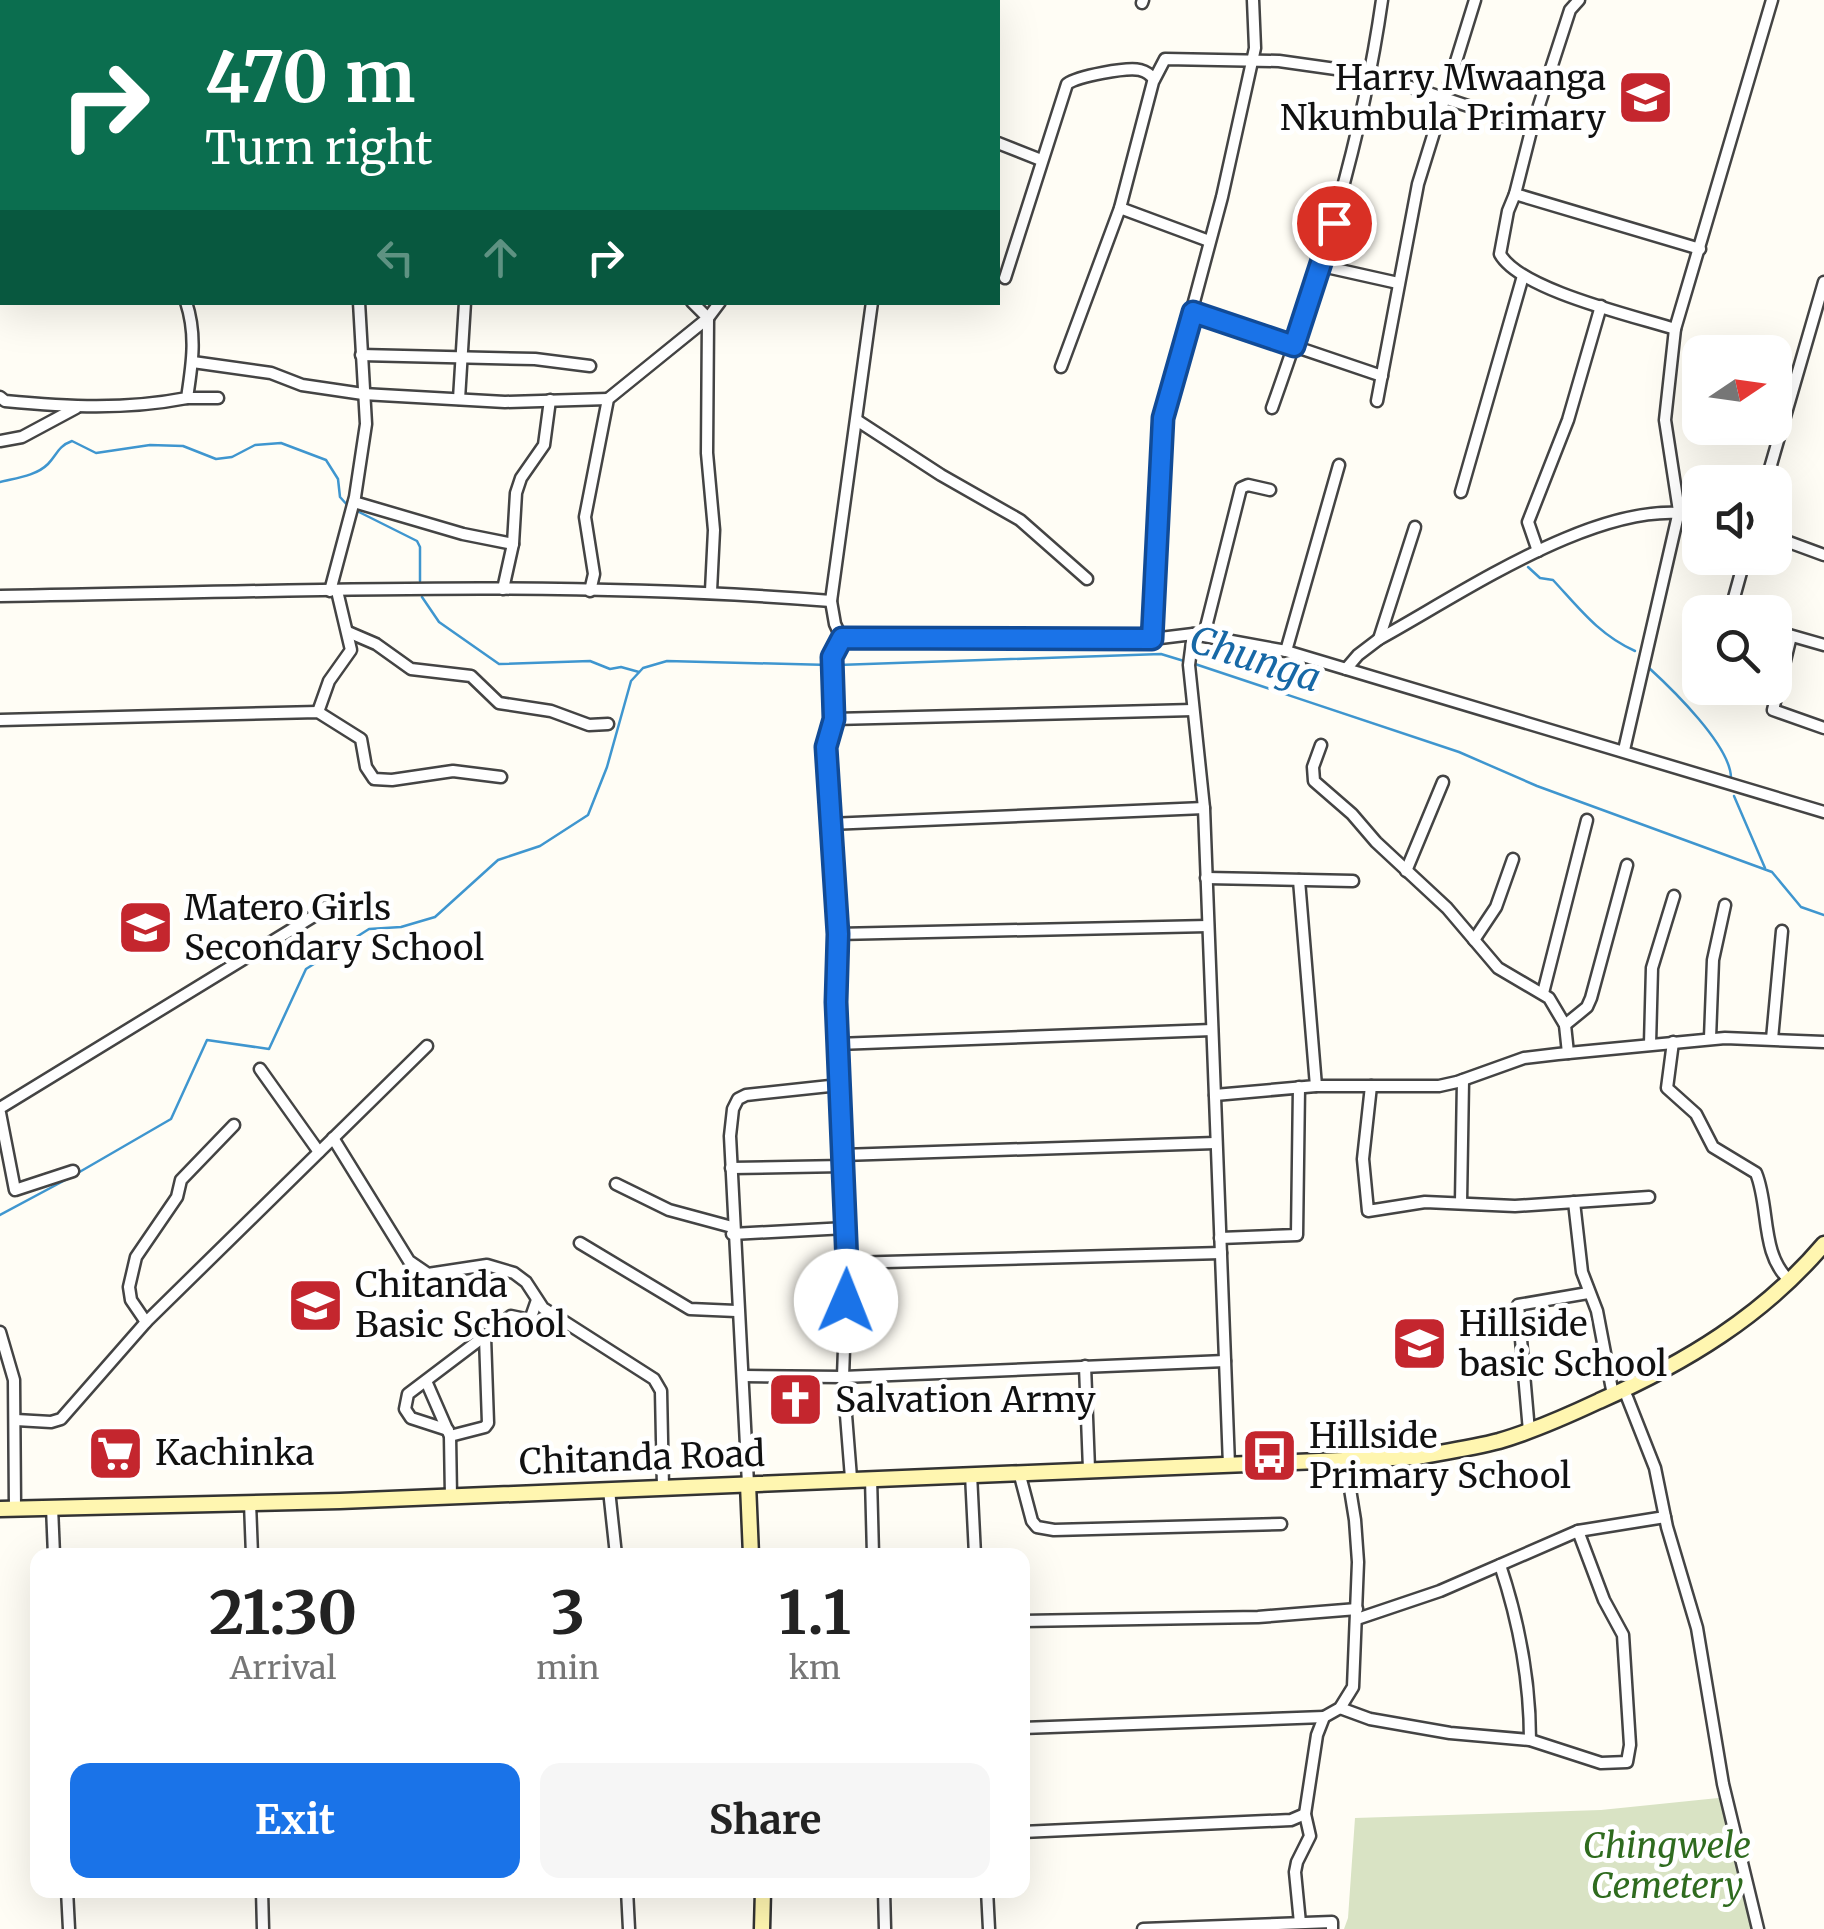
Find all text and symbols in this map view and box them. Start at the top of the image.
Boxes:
text: 470 m [205,33,415,121]
icon: right [40,40,170,170]
place label: Harry Mwaanga Nkumbula Primary [1280,56,1607,140]
school or university icon: Harry Mwaanga Nkumbula Primary [1615,68,1675,128]
text: Turn right [205,120,433,176]
pin [1292,181,1377,266]
icon: arrive [1307,196,1362,251]
icon: left [368,230,423,285]
icon: ahead [473,230,528,285]
icon: right [578,230,633,285]
north arrow [1682,335,1792,445]
map controls [1682,335,1792,705]
button: sound [1682,465,1792,575]
button: search [1682,595,1792,705]
water label: Chunga [1184,615,1327,702]
place label: Matero Girls Secondary School [184,886,484,970]
school or university icon: Matero Girls Secondary School [115,898,175,958]
position arrow [794,1249,898,1353]
place label: Chitanda Basic School [355,1263,566,1347]
school or university icon: Chitanda Basic School [286,1275,346,1335]
place label: Hillside basic School [1458,1302,1667,1386]
school or university icon: Hillside basic School [1390,1314,1450,1374]
church icon: Salvation Army [766,1370,826,1430]
place label: Salvation Army [835,1378,1096,1422]
place label: Hillside Primary School [1309,1414,1571,1498]
supermarket icon: Kachinka [86,1423,146,1483]
bus stop icon: Hillside Primary School [1240,1426,1300,1486]
place label: Kachinka [155,1431,315,1475]
street label: Chitanda Road [518,1432,766,1484]
text: 21:30 [209,1575,357,1650]
text: 3 [551,1575,585,1650]
text: 1.1 [778,1575,851,1650]
text: Arrival [230,1648,337,1688]
text: min [536,1648,599,1688]
text: km [789,1648,841,1688]
button: Exit [70,1763,520,1878]
button: Share [540,1763,990,1878]
park label: Chingwele Cemetery [1583,1824,1751,1908]

